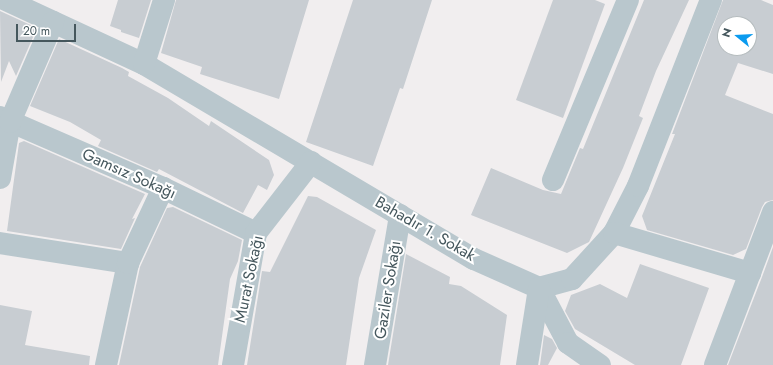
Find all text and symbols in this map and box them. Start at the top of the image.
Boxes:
scale bar [18,16,78,42]
north arrow [717,16,757,56]
text: 20 m [23,22,50,40]
text: N [718,26,735,39]
street label: Gamsız Sokağı [79,145,179,203]
street label: Bahadır 1. Sokak [372,193,478,265]
street label: Murat Sokağı [230,234,268,324]
street label: Gaziler Sokağı [371,239,405,341]

